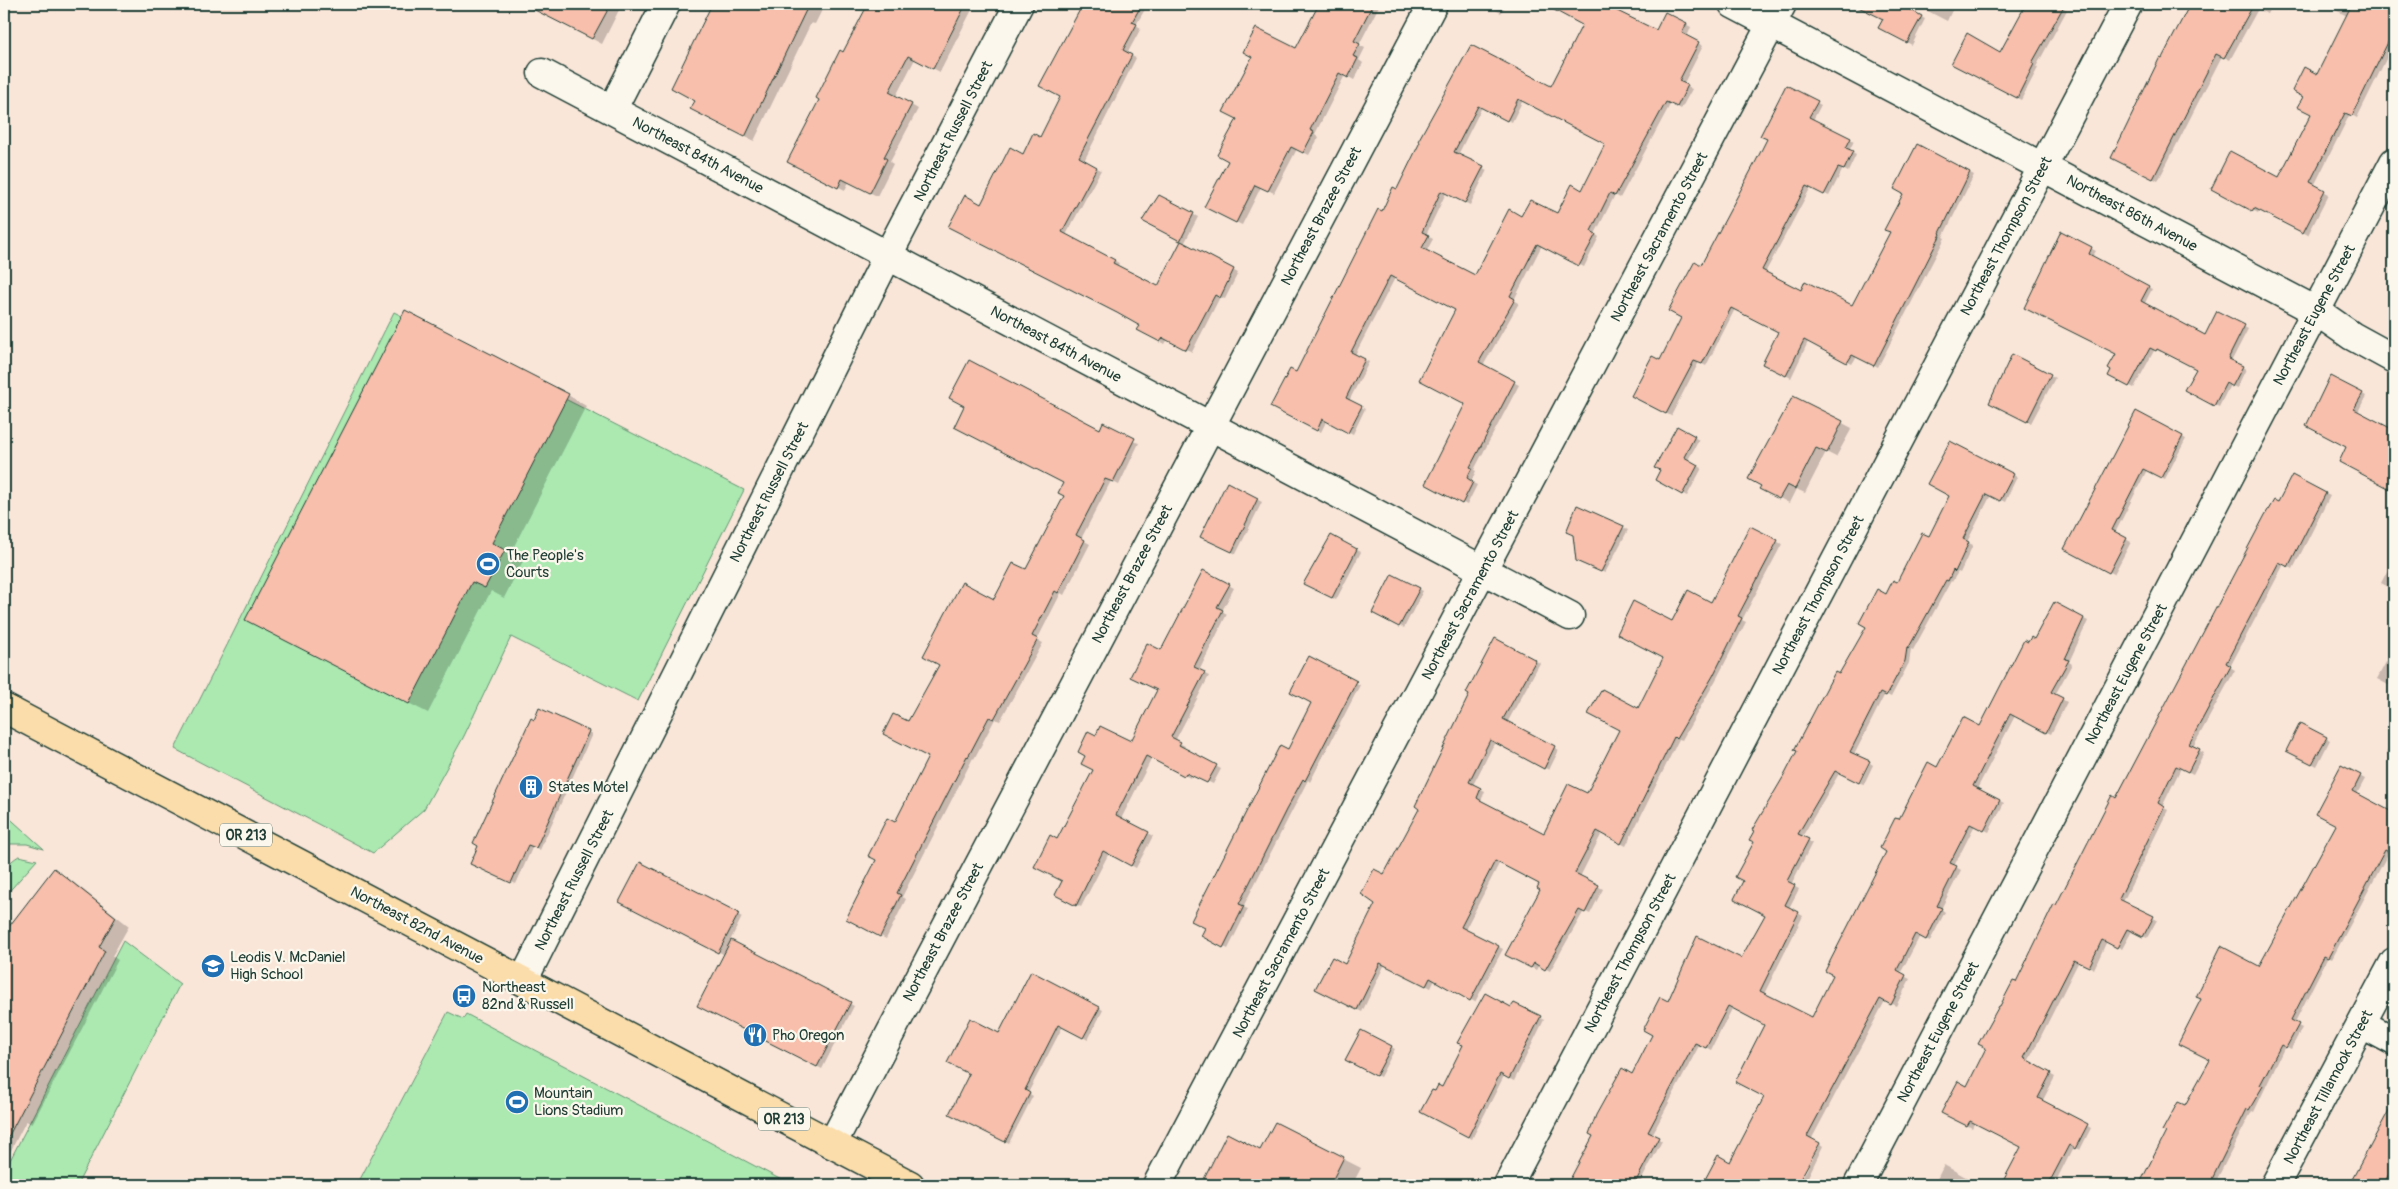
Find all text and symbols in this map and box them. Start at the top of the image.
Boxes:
street label: Northeast Russell Street [910,57,998,205]
street label: Northeast 84th Avenue [629,113,767,198]
street label: Northeast Brazee Street [1277,143,1367,289]
street label: Northeast Sacramento Street [1607,148,1713,325]
street label: Northeast Thompson Street [1956,153,2057,319]
street label: Northeast 86th Avenue [2063,171,2201,256]
street label: Northeast Eugene Street [2269,241,2360,389]
street label: Northeast 84th Avenue [987,302,1125,387]
street label: Northeast Russell Street [726,418,814,566]
street label: Northeast Brazee Street [1088,501,1178,647]
street label: Northeast Sacramento Street [1418,506,1524,683]
street label: Northeast Thompson Street [1768,512,1869,678]
place label: The People's Courts [506,546,584,582]
sports icon: The People's Courts [475,551,501,577]
street label: Northeast Eugene Street [2081,600,2172,748]
building icon: States Motel [518,774,544,800]
place label: States Motel [548,778,629,797]
street label: Northeast Russell Street [531,806,619,954]
road number: OR 213 [220,824,272,846]
street label: Northeast Brazee Street [899,859,989,1005]
street label: Northeast Sacramento Street [1229,864,1335,1041]
street label: Northeast Thompson Street [1580,870,1681,1036]
street label: Northeast 82nd Avenue [347,882,487,969]
place label: Leodis V. McDaniel High School [230,948,346,984]
school or university icon: Leodis V. McDaniel High School [200,953,226,979]
street label: Northeast Eugene Street [1893,958,1984,1106]
place label: Northeast 82nd & Russell [482,978,574,1014]
bus stop icon: Northeast 82nd & Russell [451,983,477,1009]
street label: Northeast Tillamook Street [2280,1006,2378,1168]
restaurant icon: Pho Oregon [742,1022,768,1048]
place label: Pho Oregon [772,1026,845,1045]
place label: Mountain Lions Stadium [534,1084,623,1120]
sports icon: Mountain Lions Stadium [504,1089,530,1115]
road number: OR 213 [758,1108,810,1130]

